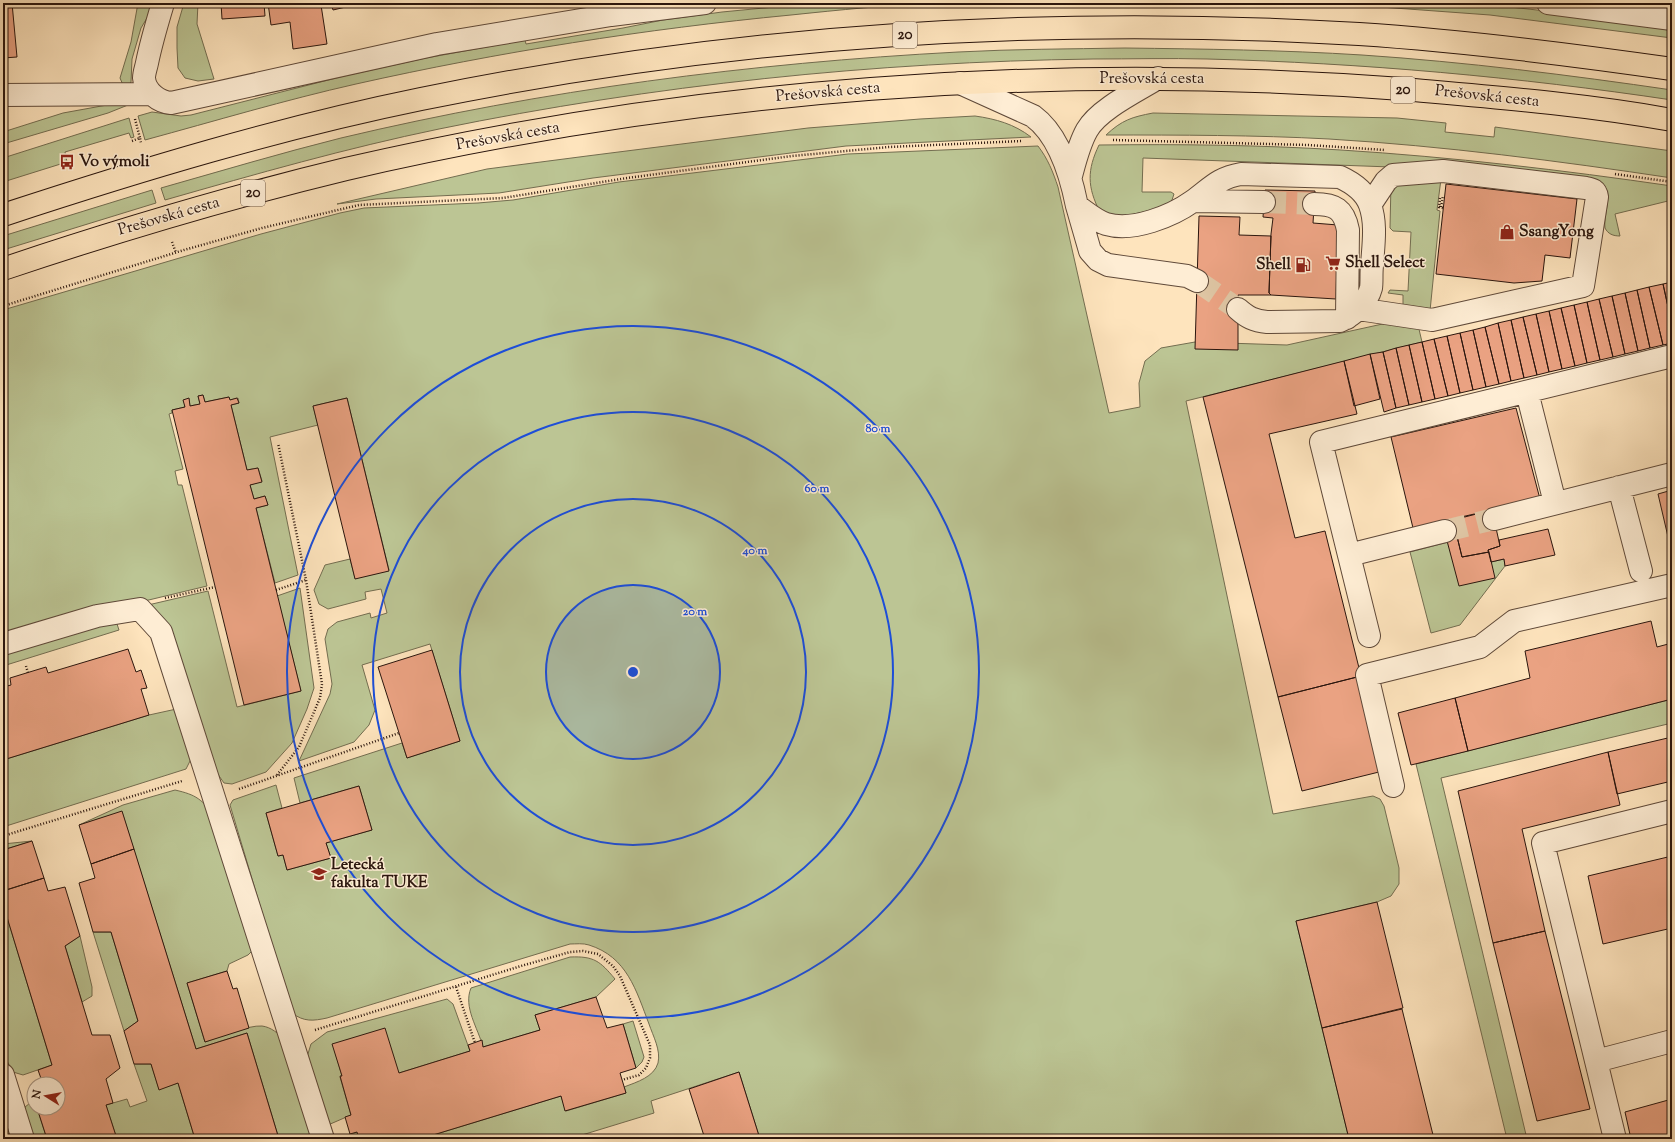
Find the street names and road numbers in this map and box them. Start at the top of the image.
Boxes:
road number: 20 [893,22,917,48]
street label: Prešovská cesta [1100,68,1205,91]
street label: Prešovská cesta [775,77,882,109]
road number: 20 [1391,77,1415,103]
street label: Prešovská cesta [1434,80,1541,114]
street label: Prešovská cesta [454,116,562,157]
road number: 20 [241,180,265,206]
street label: Prešovská cesta [115,191,223,243]

